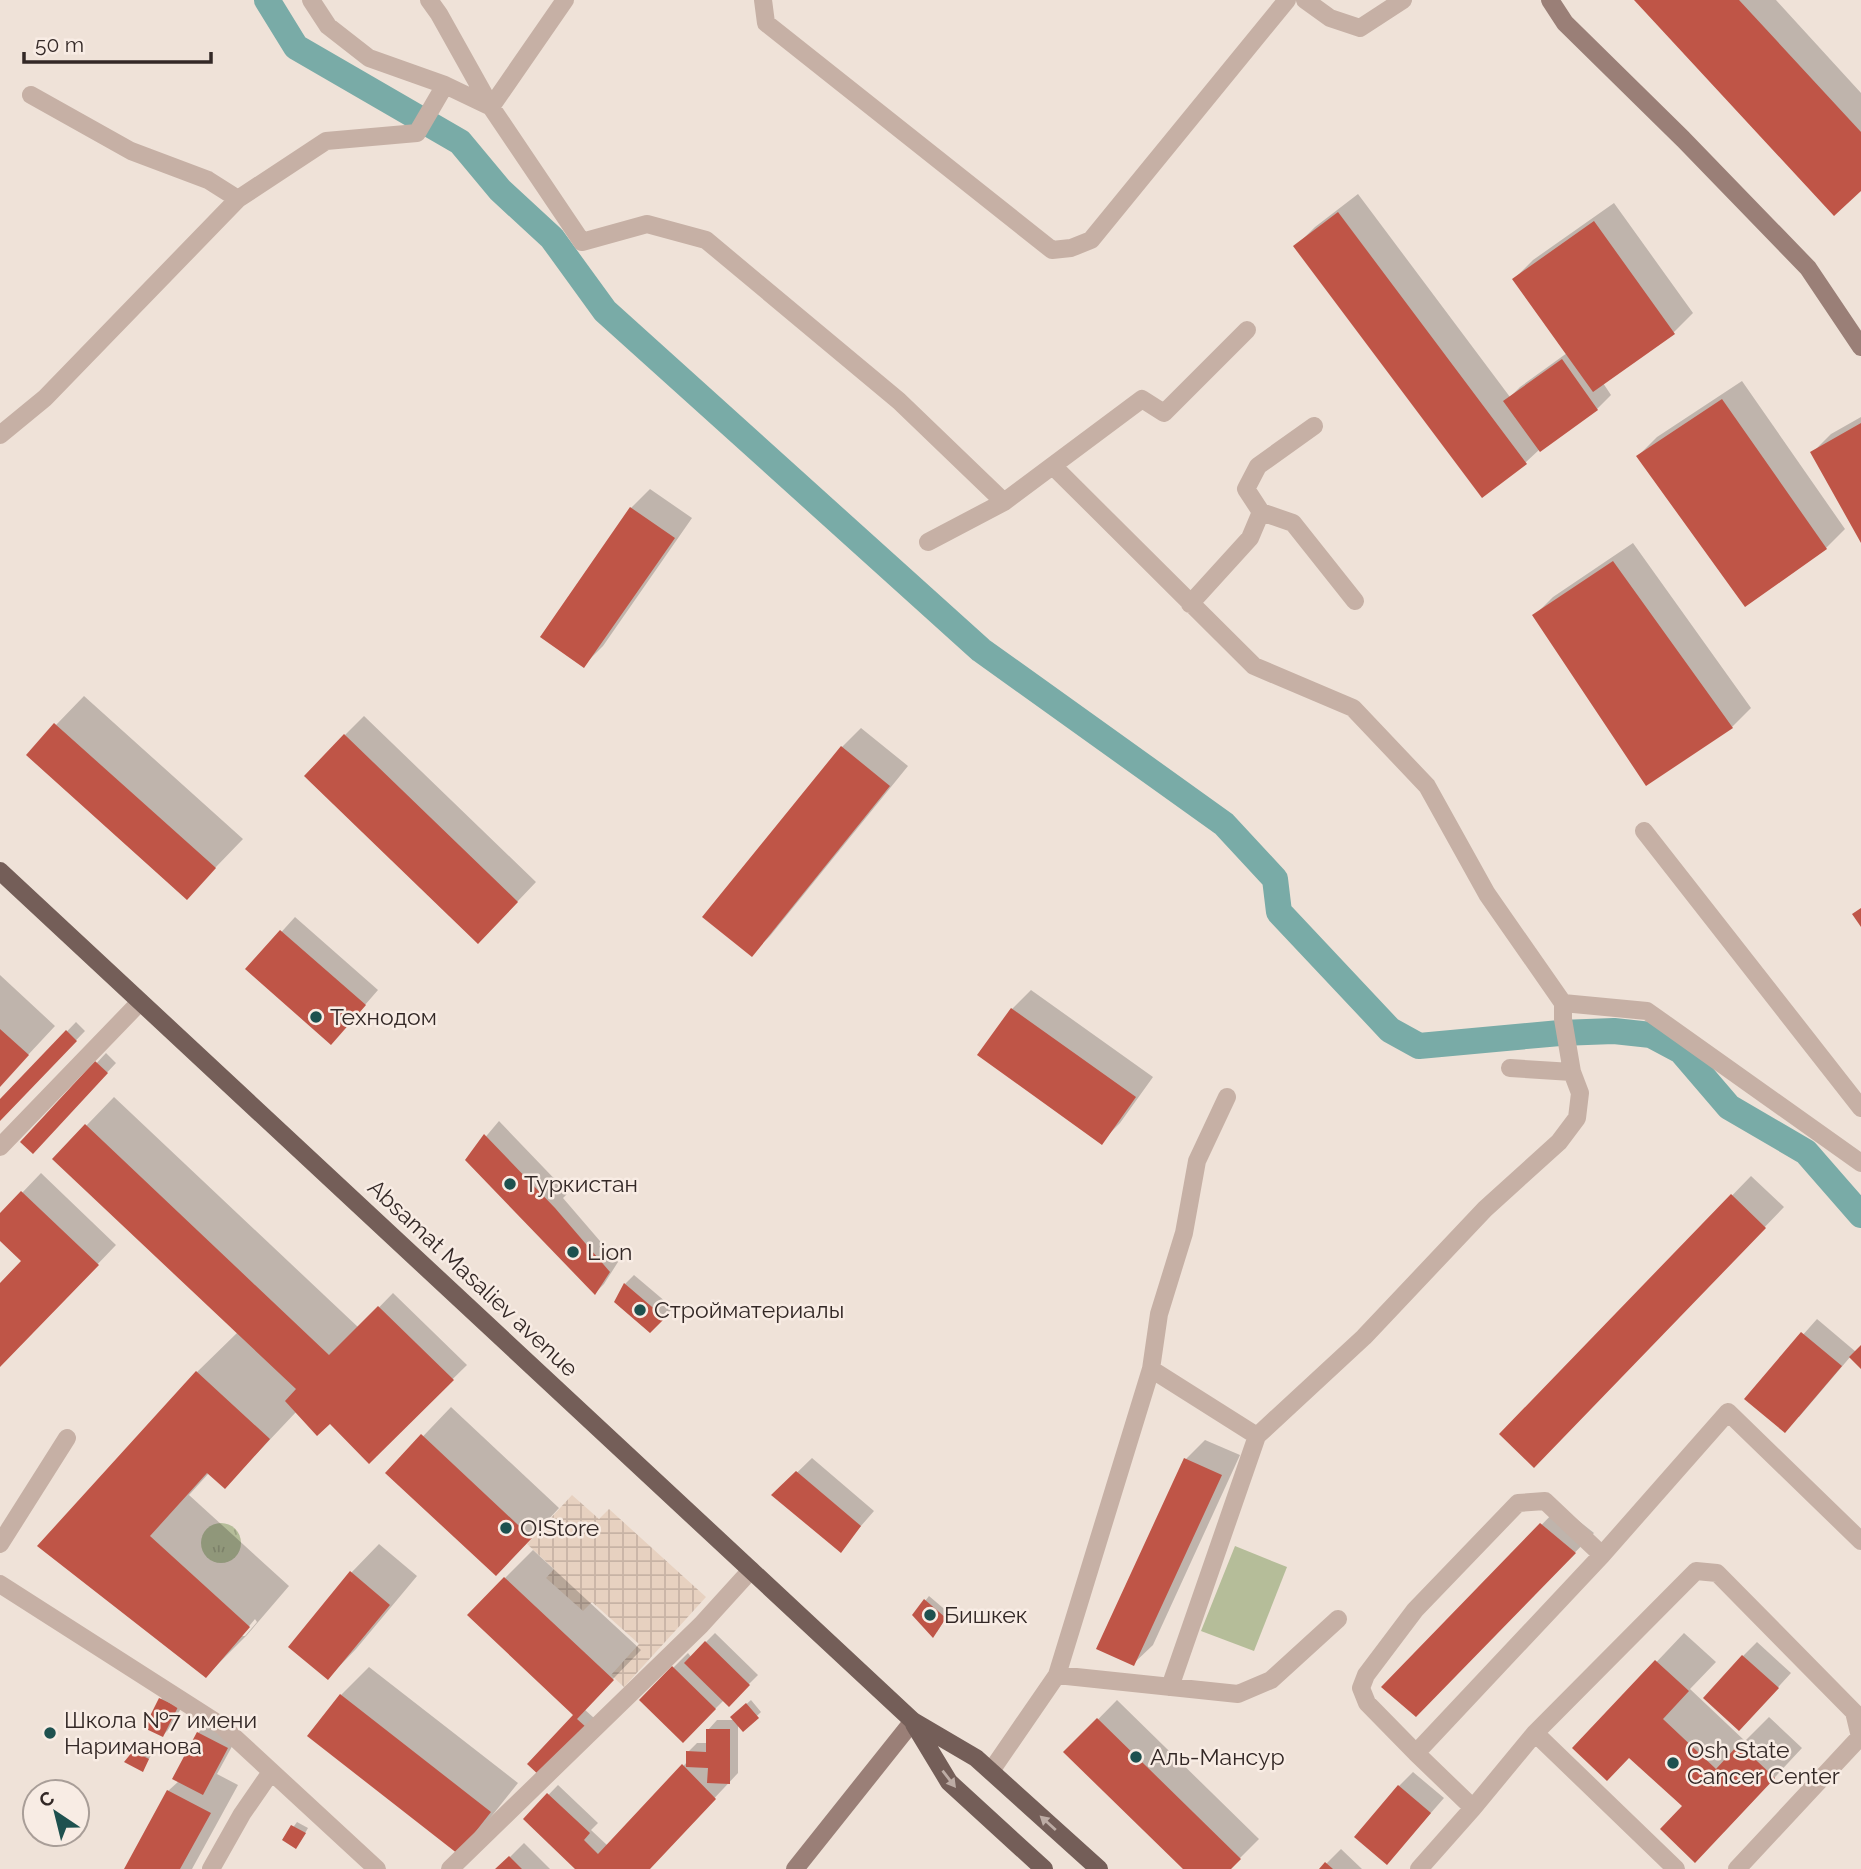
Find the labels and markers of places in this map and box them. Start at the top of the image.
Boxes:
place label: Технодом [330,1003,437,1030]
marker: Технодом [308,1009,324,1025]
place label: Туркистан [524,1170,638,1197]
marker: Туркистан [502,1176,518,1192]
place label: Lion [587,1238,633,1265]
marker: Lion [565,1244,581,1260]
place label: Стройматериалы [654,1296,844,1323]
marker: Стройматериалы [632,1302,648,1318]
place label: O!Store [520,1514,599,1541]
marker: O!Store [498,1520,514,1536]
place label: Бишкек [944,1601,1028,1628]
marker: Бишкек [922,1607,938,1623]
place label: Школа №7 имени Нариманова [64,1706,257,1759]
marker: Школа №7 имени Нариманова [42,1725,58,1741]
place label: Osh State Cancer Center [1687,1736,1840,1789]
place label: Аль-Мансур [1150,1743,1285,1770]
marker: Аль-Мансур [1128,1749,1144,1765]
marker: Osh State Cancer Center [1665,1755,1681,1771]

